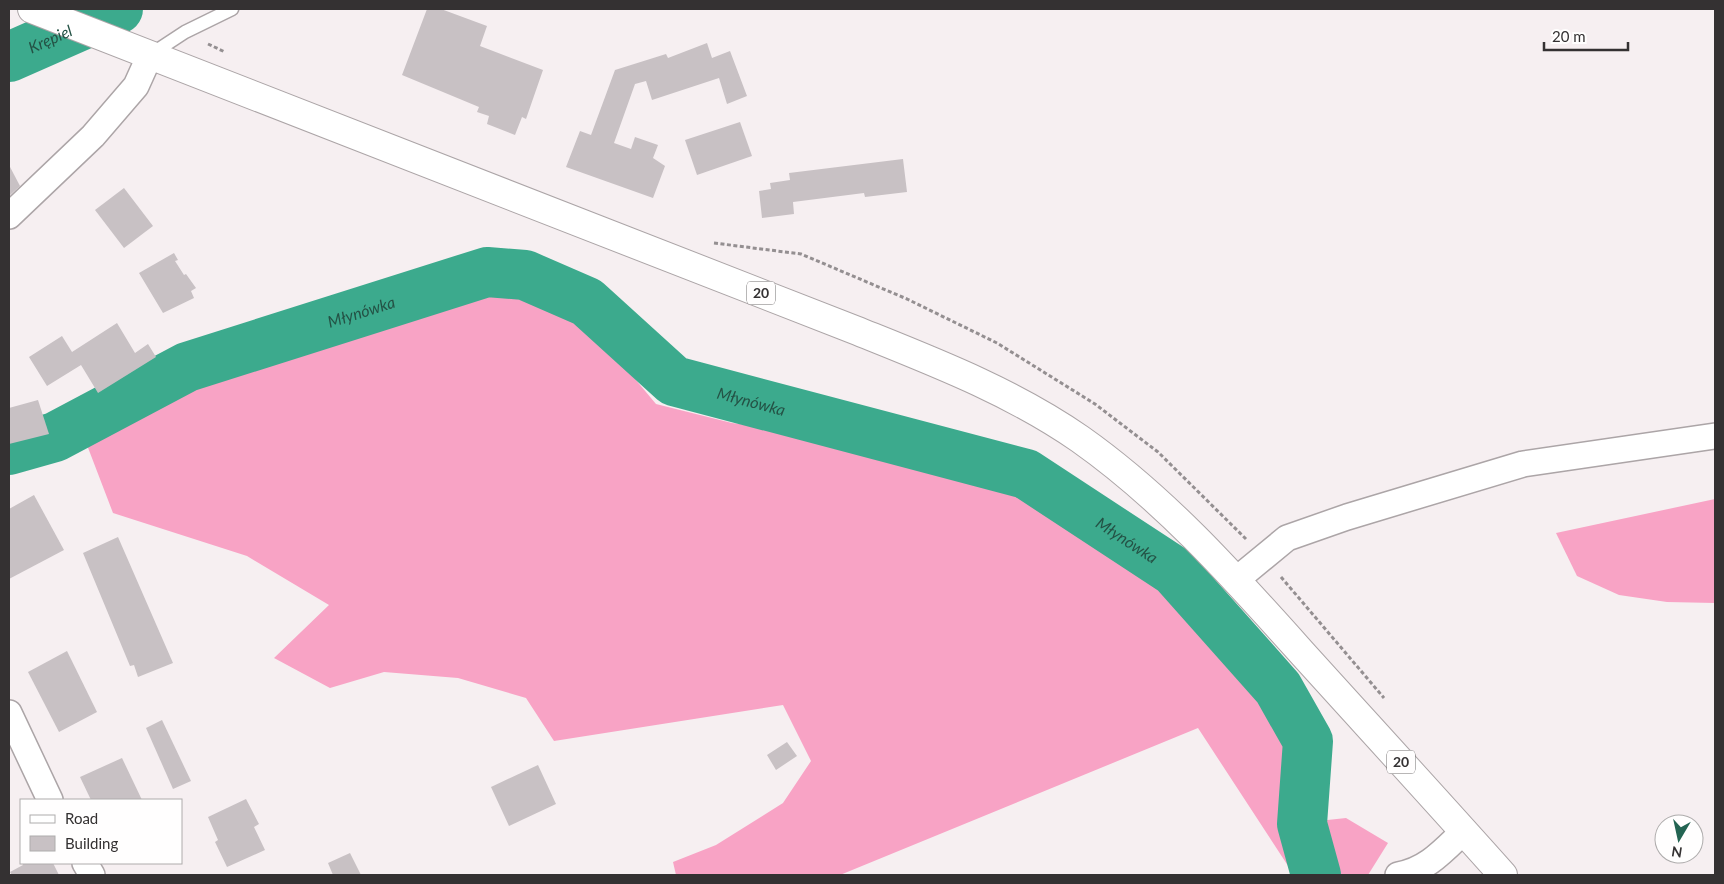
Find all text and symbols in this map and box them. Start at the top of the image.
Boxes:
water label: Krępiel [25,20,75,56]
scale bar [1544,20,1628,52]
text: 20 m [1552,27,1586,45]
road number: 20 [747,282,775,304]
water label: Młynówka [325,292,397,331]
water label: Młynówka [715,383,787,419]
water label: Młynówka [1093,513,1162,567]
road number: 20 [1387,750,1415,774]
legend [20,799,182,864]
text: Road [65,809,98,827]
north arrow [1654,814,1704,864]
text: Building [65,834,118,852]
text: N [1670,843,1684,862]

